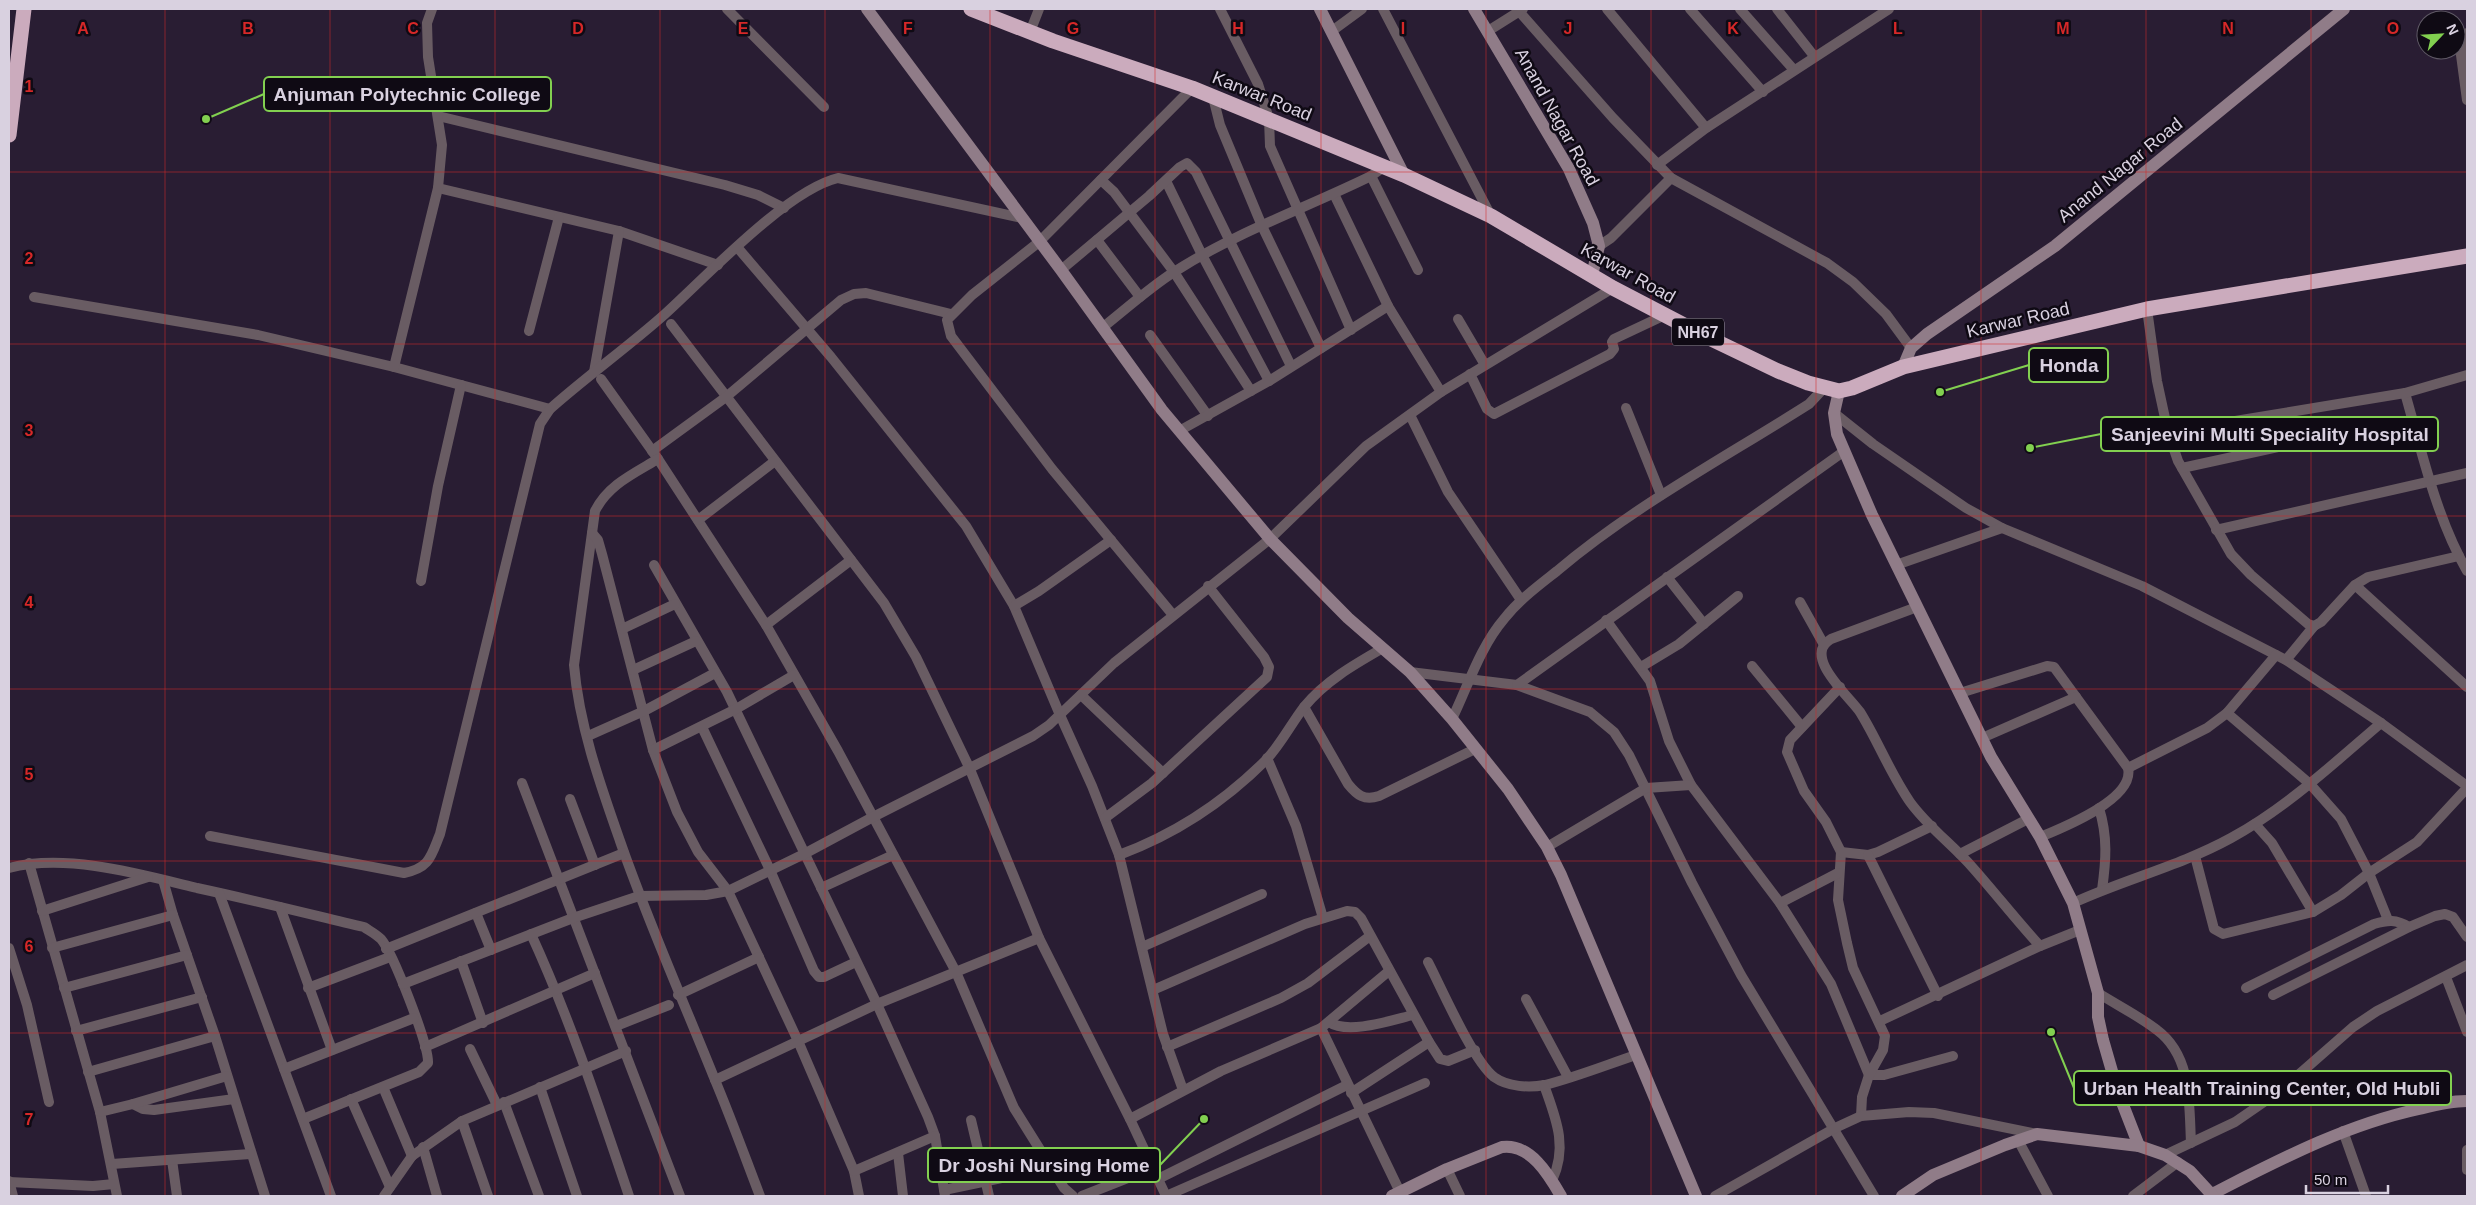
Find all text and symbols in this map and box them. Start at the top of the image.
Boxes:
north arrow [2416,10,2466,60]
text: A [77,20,89,37]
text: B [242,20,254,37]
text: C [407,20,419,37]
text: D [572,20,584,37]
text: E [738,20,749,37]
text: F [903,20,913,37]
text: G [1067,20,1079,37]
text: H [1232,20,1244,37]
text: I [1401,20,1405,37]
text: J [1564,20,1572,37]
text: K [1727,20,1739,37]
text: L [1893,20,1903,37]
text: M [2056,20,2070,37]
text: N [2222,20,2234,37]
text: O [2387,20,2399,37]
text: N [2443,22,2462,37]
street label: Anand Nagar Road [1511,45,1603,189]
street label: Karwar Road [1210,67,1314,125]
callout: Anjuman Polytechnic College [264,77,551,111]
text: 1 [25,78,34,95]
text: Anjuman Polytechnic College [273,84,541,105]
street label: Anand Nagar Road [2054,114,2186,226]
street label: Karwar Road [1577,239,1679,307]
text: 2 [25,250,34,267]
street label: Karwar Road [1965,298,2071,342]
road number: NH67 [1672,318,1724,346]
callout: Honda [2029,348,2108,382]
text: Honda [2039,355,2099,376]
callout: Sanjeevini Multi Speciality Hospital [2101,417,2438,451]
text: 3 [25,422,34,439]
text: Sanjeevini Multi Speciality Hospital [2111,424,2429,445]
text: 4 [25,594,34,611]
text: 5 [25,766,34,783]
text: 6 [25,938,34,955]
callout: Urban Health Training Center, Old Hubli [2074,1071,2451,1105]
text: Urban Health Training Center, Old Hubli [2084,1078,2440,1099]
text: 7 [25,1111,34,1128]
callout: Dr Joshi Nursing Home [928,1148,1160,1182]
text: Dr Joshi Nursing Home [938,1155,1150,1176]
scale bar [2306,1162,2388,1194]
text: 50 m [2314,1171,2347,1188]

